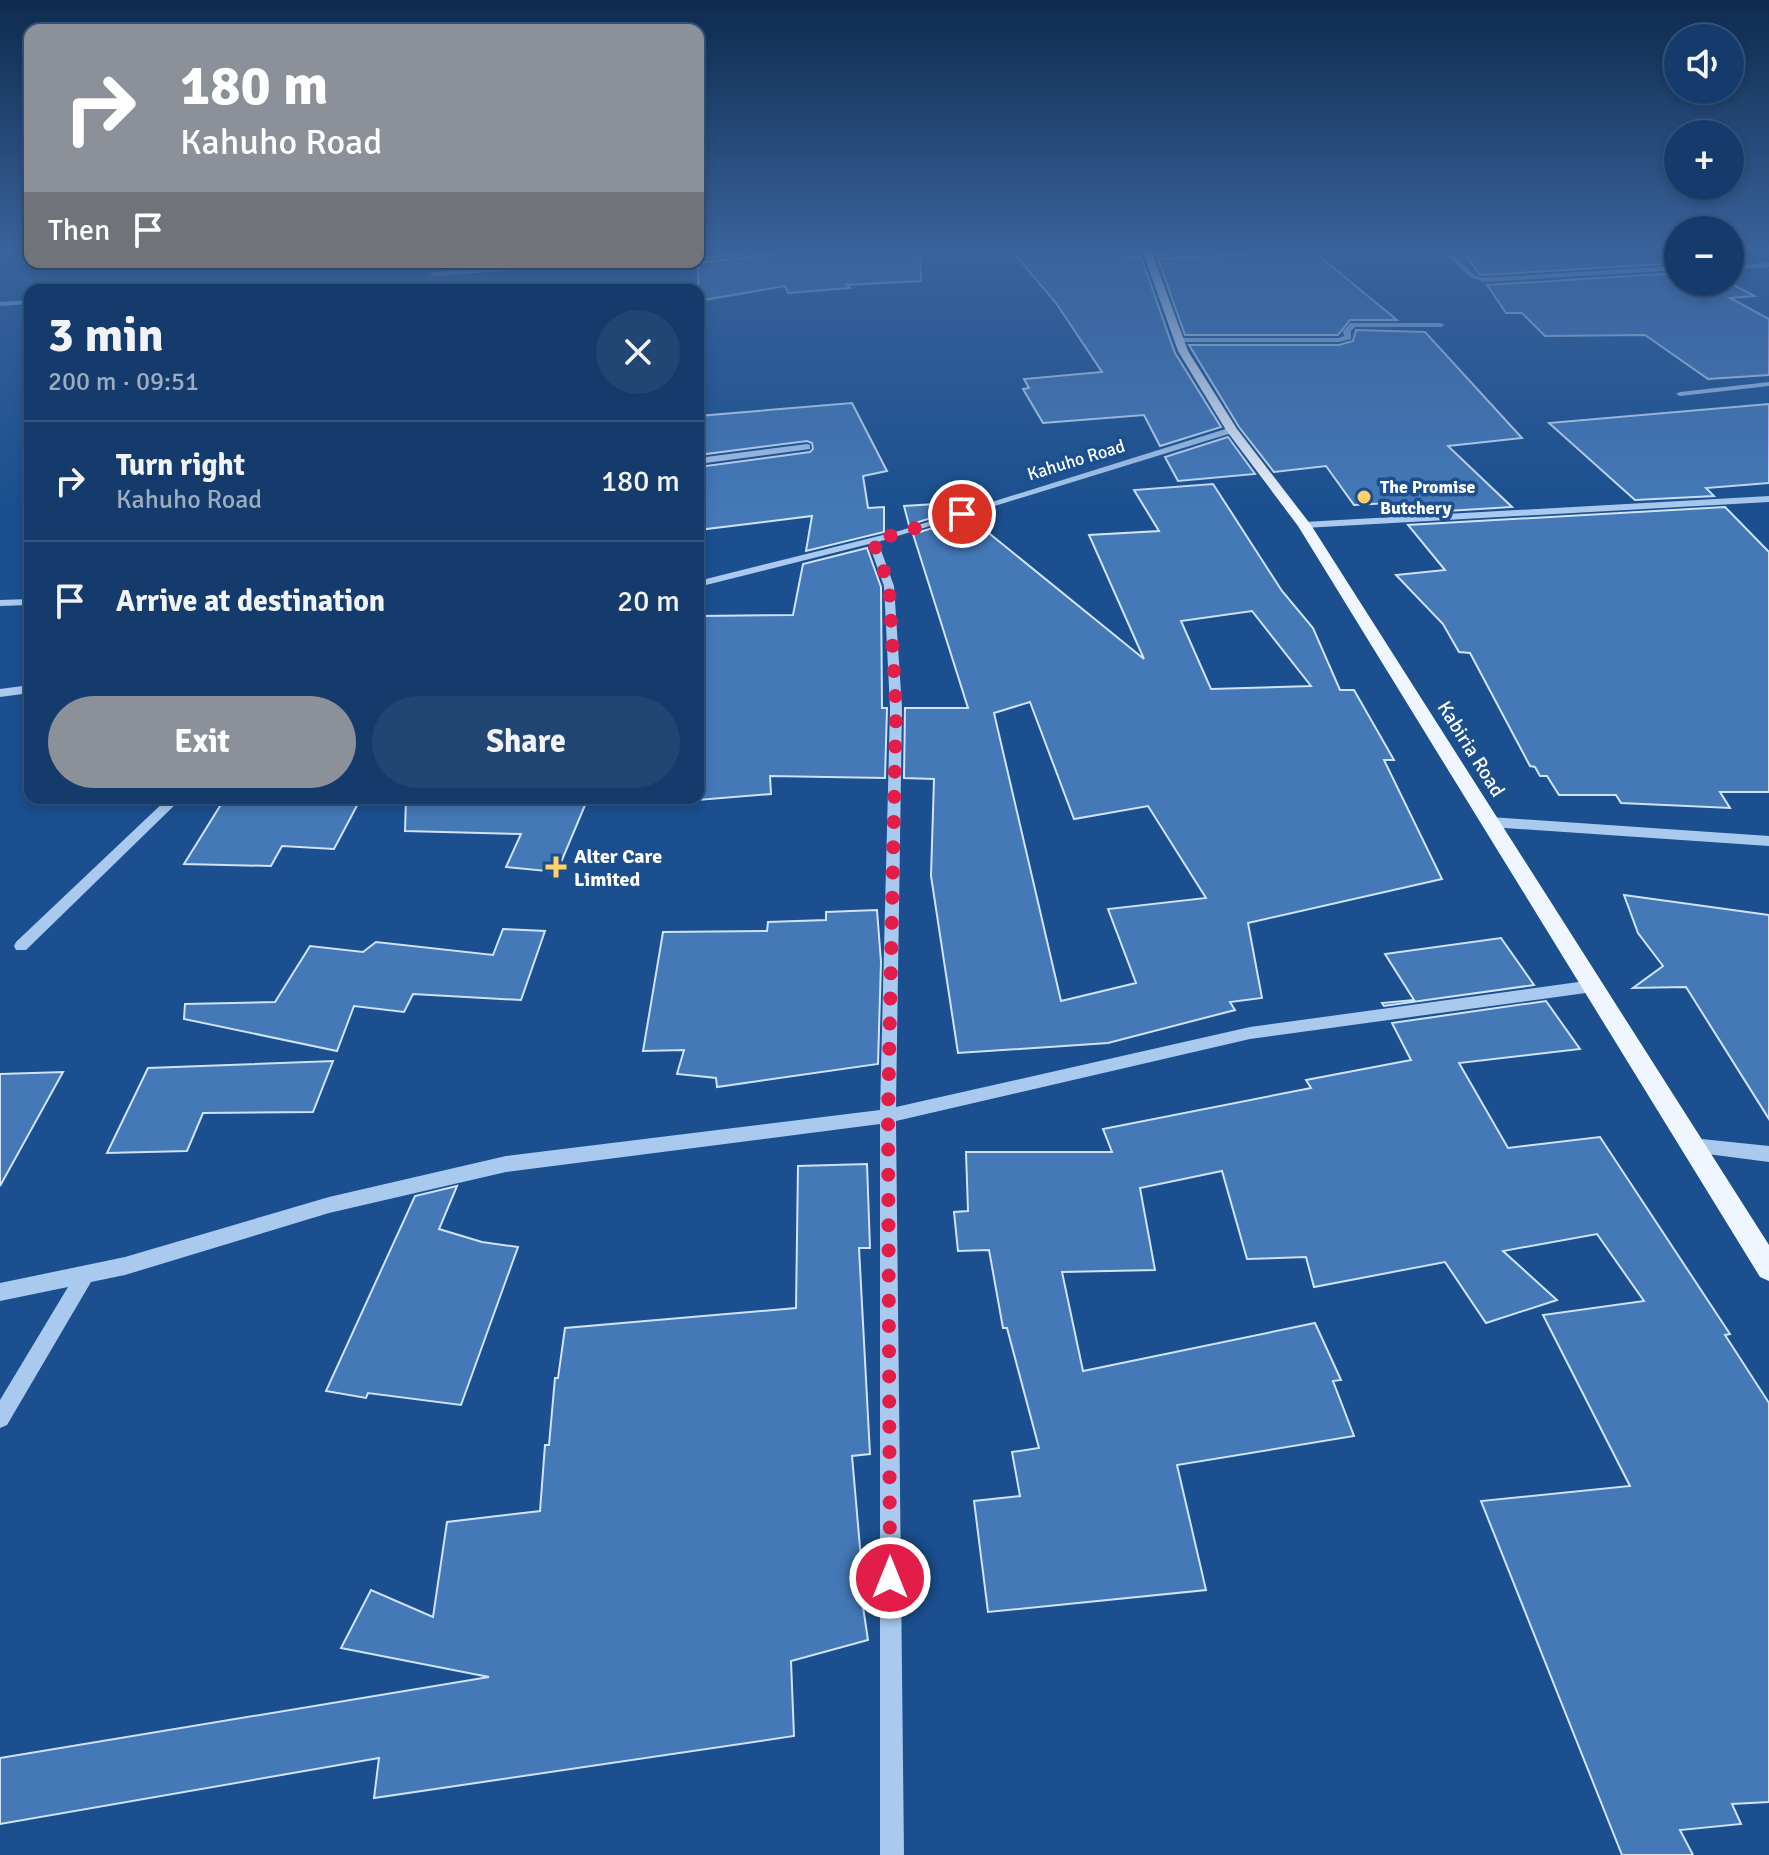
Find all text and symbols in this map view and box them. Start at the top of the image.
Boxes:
map controls [1664,24,1744,296]
button: sound [1664,24,1744,104]
text: 180 m [180,51,328,120]
icon: right [48,56,152,160]
text: Kahuho Road [180,120,382,165]
button: + [1664,120,1744,200]
icon: arrive [126,208,170,252]
text: Then [48,212,110,249]
button: − [1664,216,1744,296]
text: 3 min [48,306,164,365]
button: close [596,310,680,394]
text: 200 m · 09:51 [48,366,199,398]
street label: Kahuho Road [1024,435,1128,485]
text: Turn right [116,447,245,484]
icon: right [48,459,92,503]
text: 180 m [601,463,680,500]
place label: The Promise Butchery [1380,476,1475,519]
pin [928,480,996,548]
text: Kahuho Road [116,484,262,516]
marker: The Promise Butchery [1355,488,1373,506]
icon: arrive [940,492,984,536]
icon: arrive [48,579,92,623]
text: Arrive at destination [116,583,385,620]
text: 20 m [617,583,680,620]
button: Exit [48,696,356,788]
button: Share [372,696,680,788]
street label: Kabiria Road [1432,696,1510,802]
place label: Alter Care Limited [574,844,662,892]
marker: Alter Care Limited [545,856,567,878]
position arrow [848,1536,932,1620]

